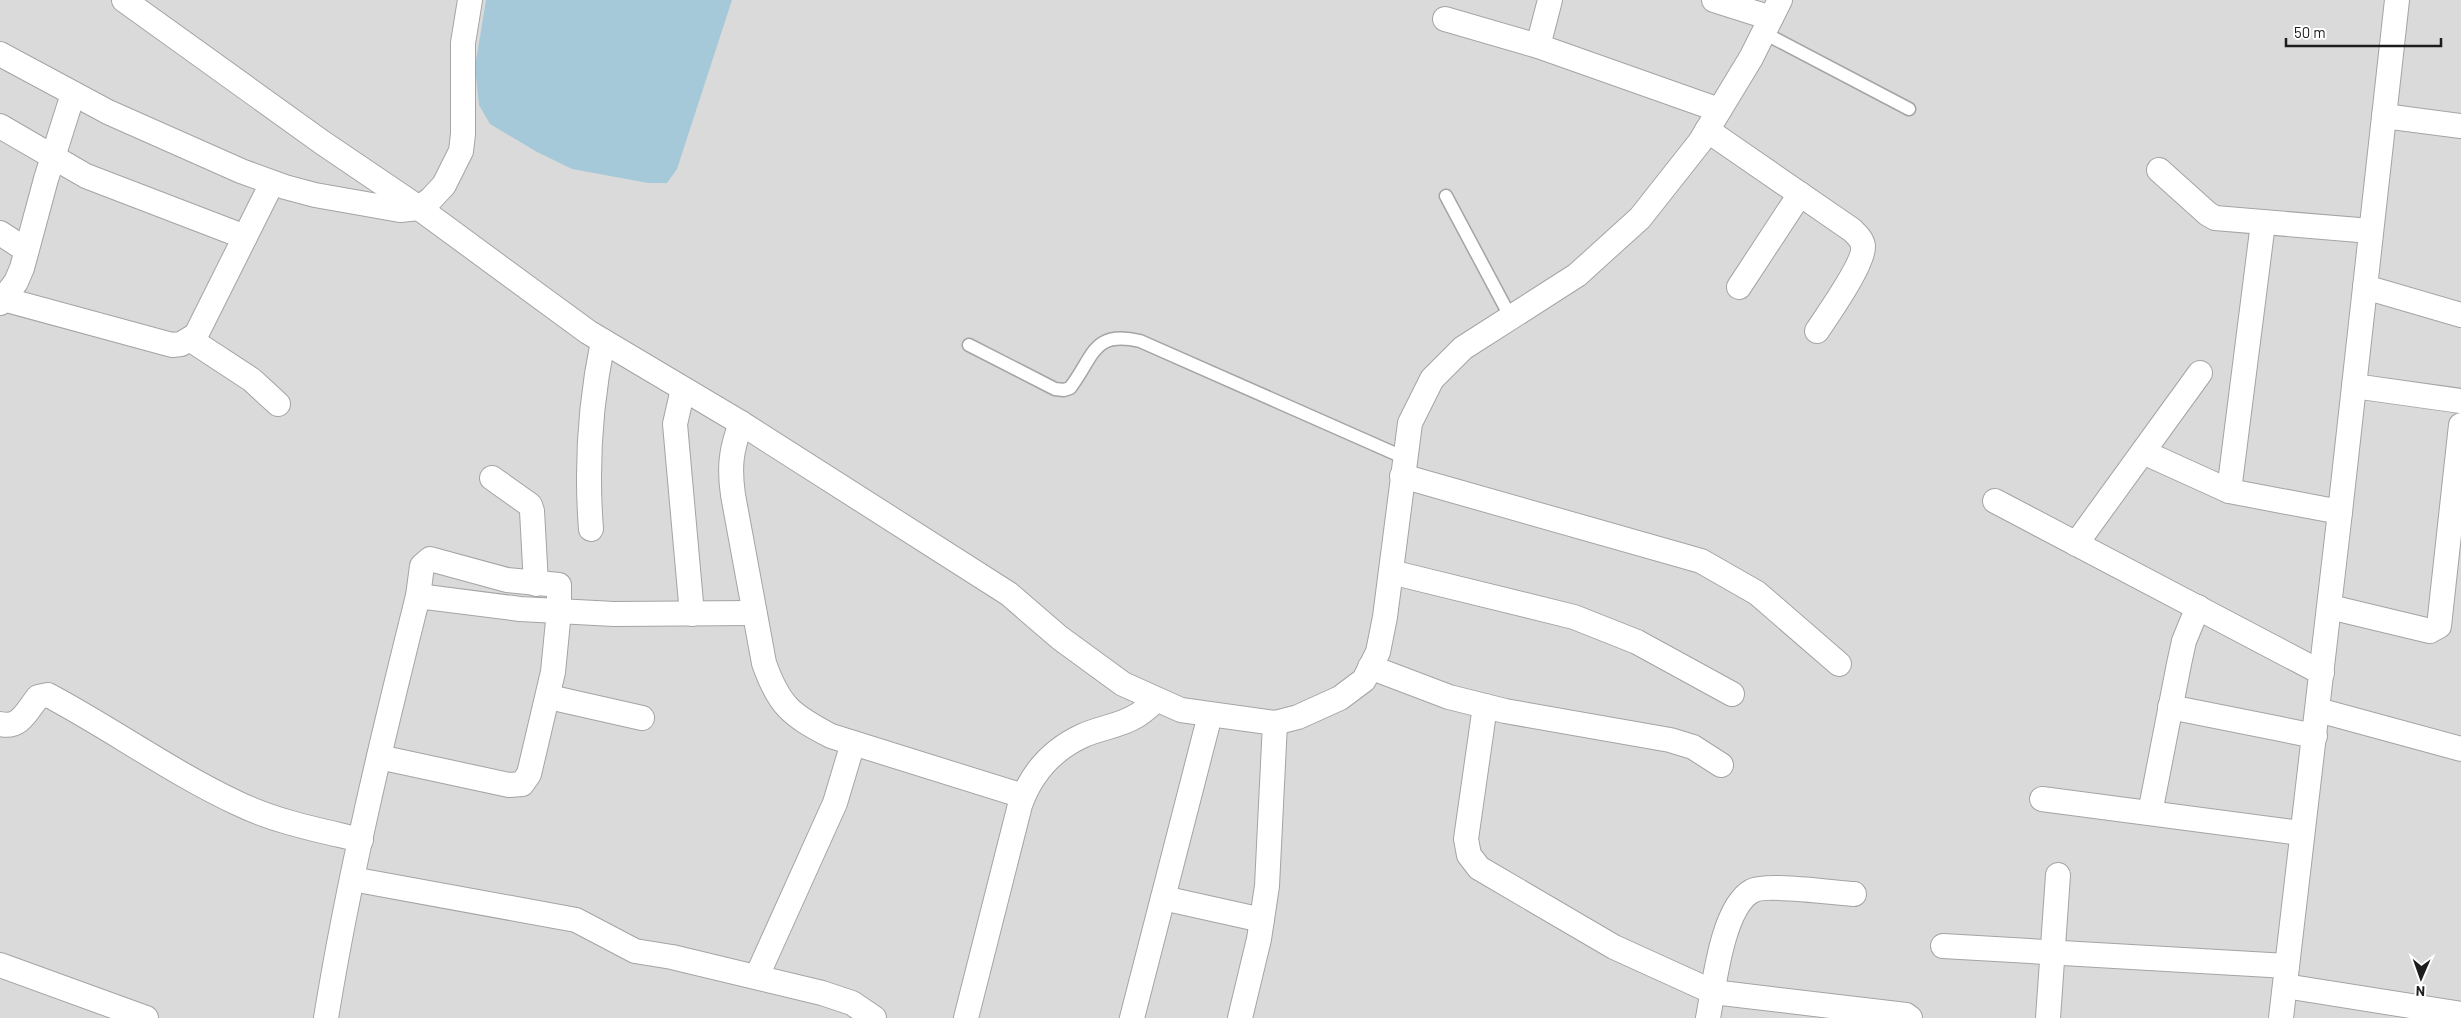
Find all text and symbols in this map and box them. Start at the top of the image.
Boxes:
scale bar [2286,15,2441,47]
text: 50 m [2294,23,2326,41]
north arrow [2396,953,2446,1003]
text: N [2416,983,2425,1000]

